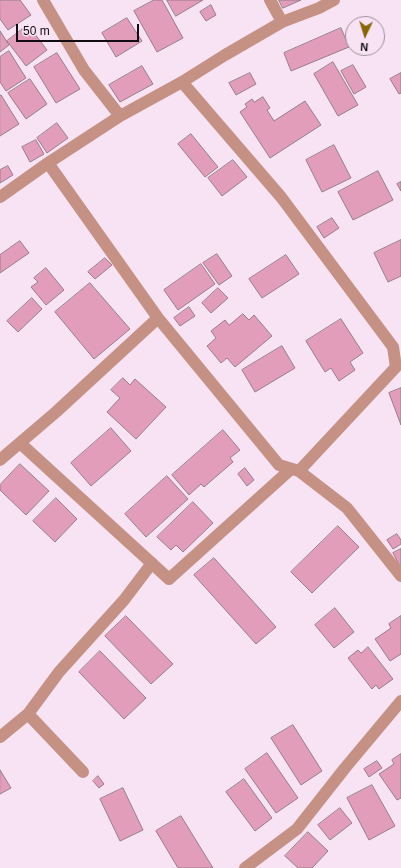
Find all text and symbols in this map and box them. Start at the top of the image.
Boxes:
scale bar [18,16,141,42]
north arrow [345,16,385,56]
text: 50 m [23,24,50,38]
text: N [360,41,369,53]

